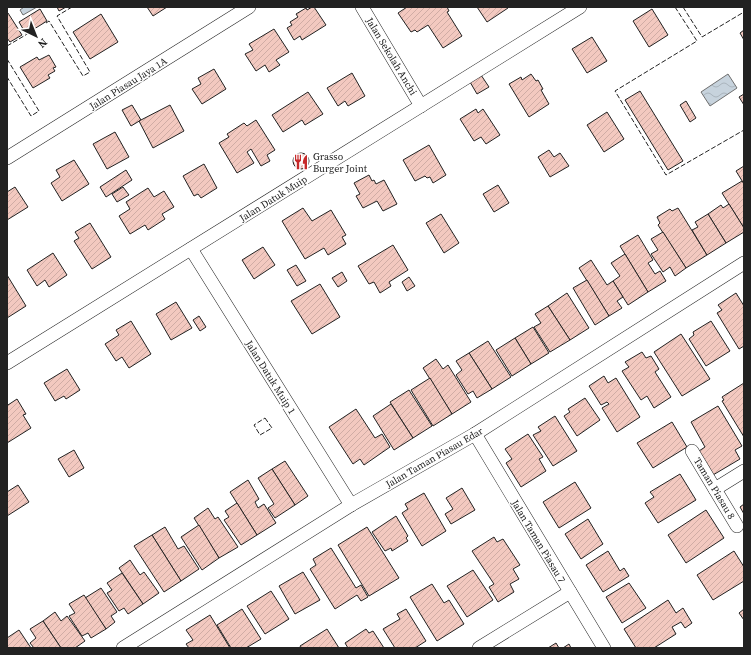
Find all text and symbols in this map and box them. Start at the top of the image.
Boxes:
street label: Jalan Sekolah Anchi [363,14,420,98]
north arrow [16,16,56,56]
text: N [34,35,51,51]
street label: Jalan Piasau Jaya 1A [86,54,170,113]
place label: Grasso Burger Joint [313,150,368,175]
restaurant icon: Grasso Burger Joint [292,153,310,171]
street label: Jalan Datuk Muip [236,172,310,225]
street label: Jalan Datuk Muip 1 [242,337,299,417]
street label: Jalan Taman Piasau Edar [382,424,486,491]
street label: Taman Piasau 8 [691,455,738,522]
street label: Jalan Taman Piasau 7 [508,497,568,585]

